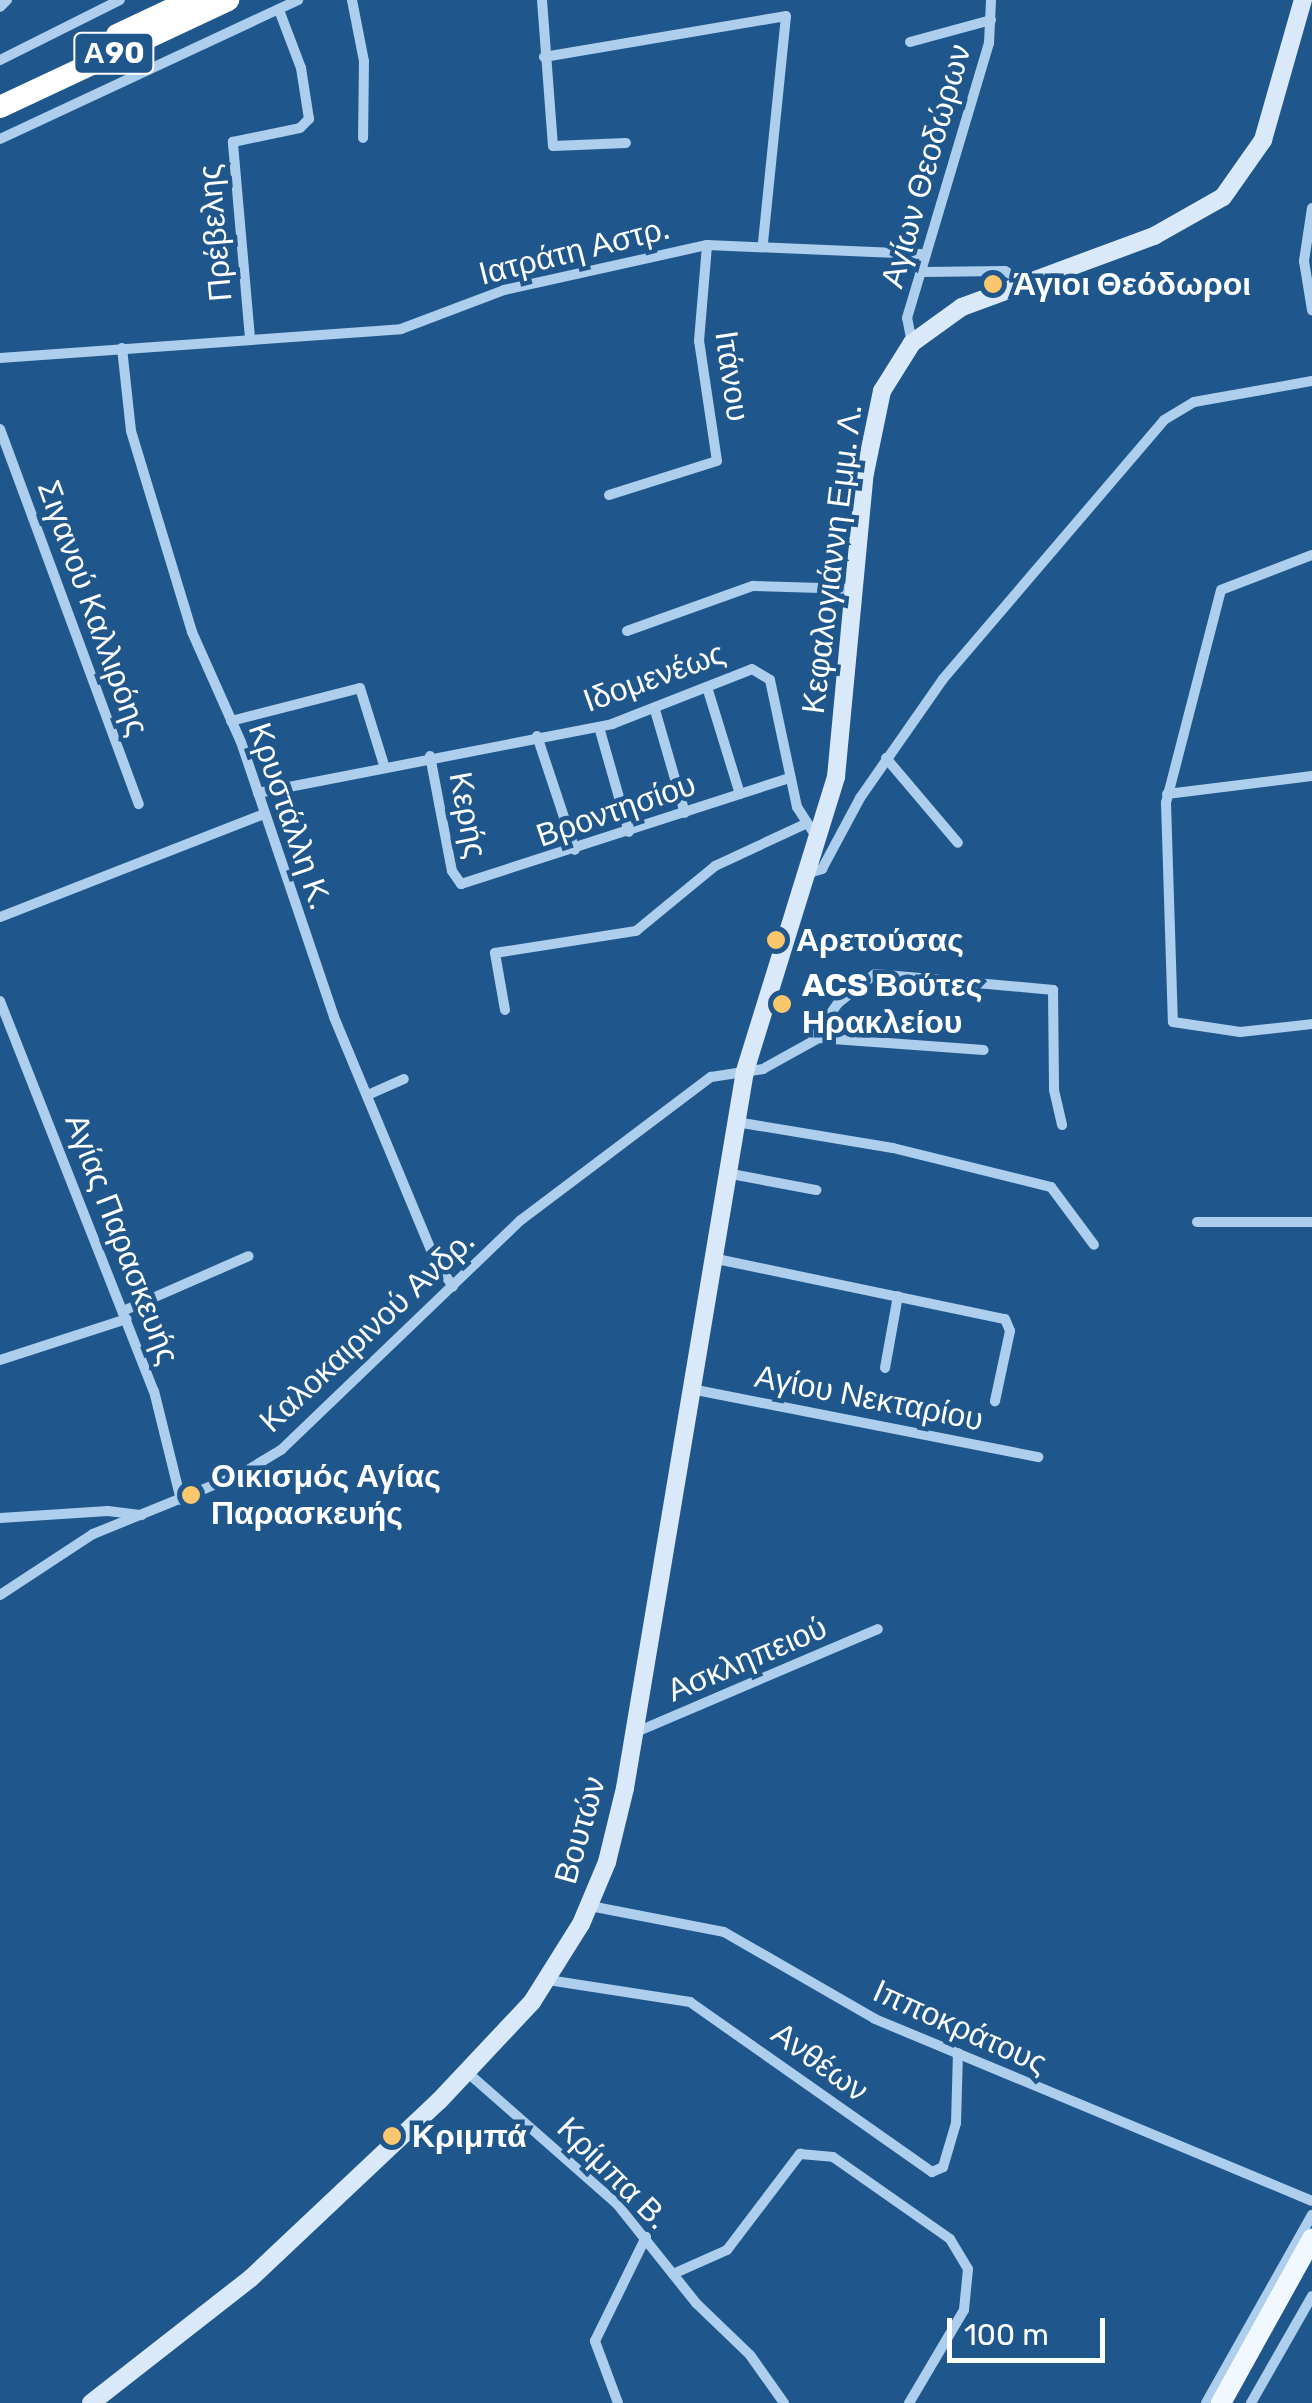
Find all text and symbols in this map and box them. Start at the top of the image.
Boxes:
road number: Α90 [72,28,156,78]
street label: Αγίων Θεοδώρων [873,40,979,292]
street label: Πρέβελης [190,163,240,303]
street label: Ιατράτη Αστρ. [475,209,673,293]
place label: Άγιοι Θεόδωροι [1013,265,1251,303]
marker: Άγιοι Θεόδωροι [982,273,1004,295]
street label: Ιτάνου [707,328,757,424]
street label: Κεφαλογιάννη Εμμ. Λ. [794,402,870,716]
street label: Σιγανού Καλλιρόης [29,475,157,741]
street label: Ιδομενέως [578,634,730,720]
street label: Κρυστάλλη Κ. [240,718,340,914]
street label: Βροντησίου [531,765,701,855]
street label: Κερής [441,769,495,861]
place label: Αρετούσας [796,921,964,959]
marker: Αρετούσας [765,929,787,951]
place label: ACS Βούτες Ηρακλείου [802,967,982,1042]
marker: ACS Βούτες Ηρακλείου [771,993,793,1015]
street label: Αγίας Παρασκευής [57,1109,187,1369]
street label: Καλοκαιρινού Ανδρ. [252,1222,482,1440]
street label: Αγίου Νεκταρίου [752,1357,986,1439]
place label: Οικισμός Αγίας Παρασκευής [211,1458,441,1533]
marker: Οικισμός Αγίας Παρασκευής [180,1484,202,1506]
street label: Ασκληπειού [661,1608,833,1710]
street label: Βουτών [546,1772,614,1888]
street label: Ιπποκράτους [867,1972,1053,2082]
street label: Ανθέων [764,2014,876,2110]
street label: Κρίμπα Β. [549,2109,677,2237]
place label: Κριμπά [412,2117,527,2155]
marker: Κριμπά [381,2125,403,2147]
scale bar [952,2298,1110,2360]
text: 100 m [964,2317,1049,2353]

